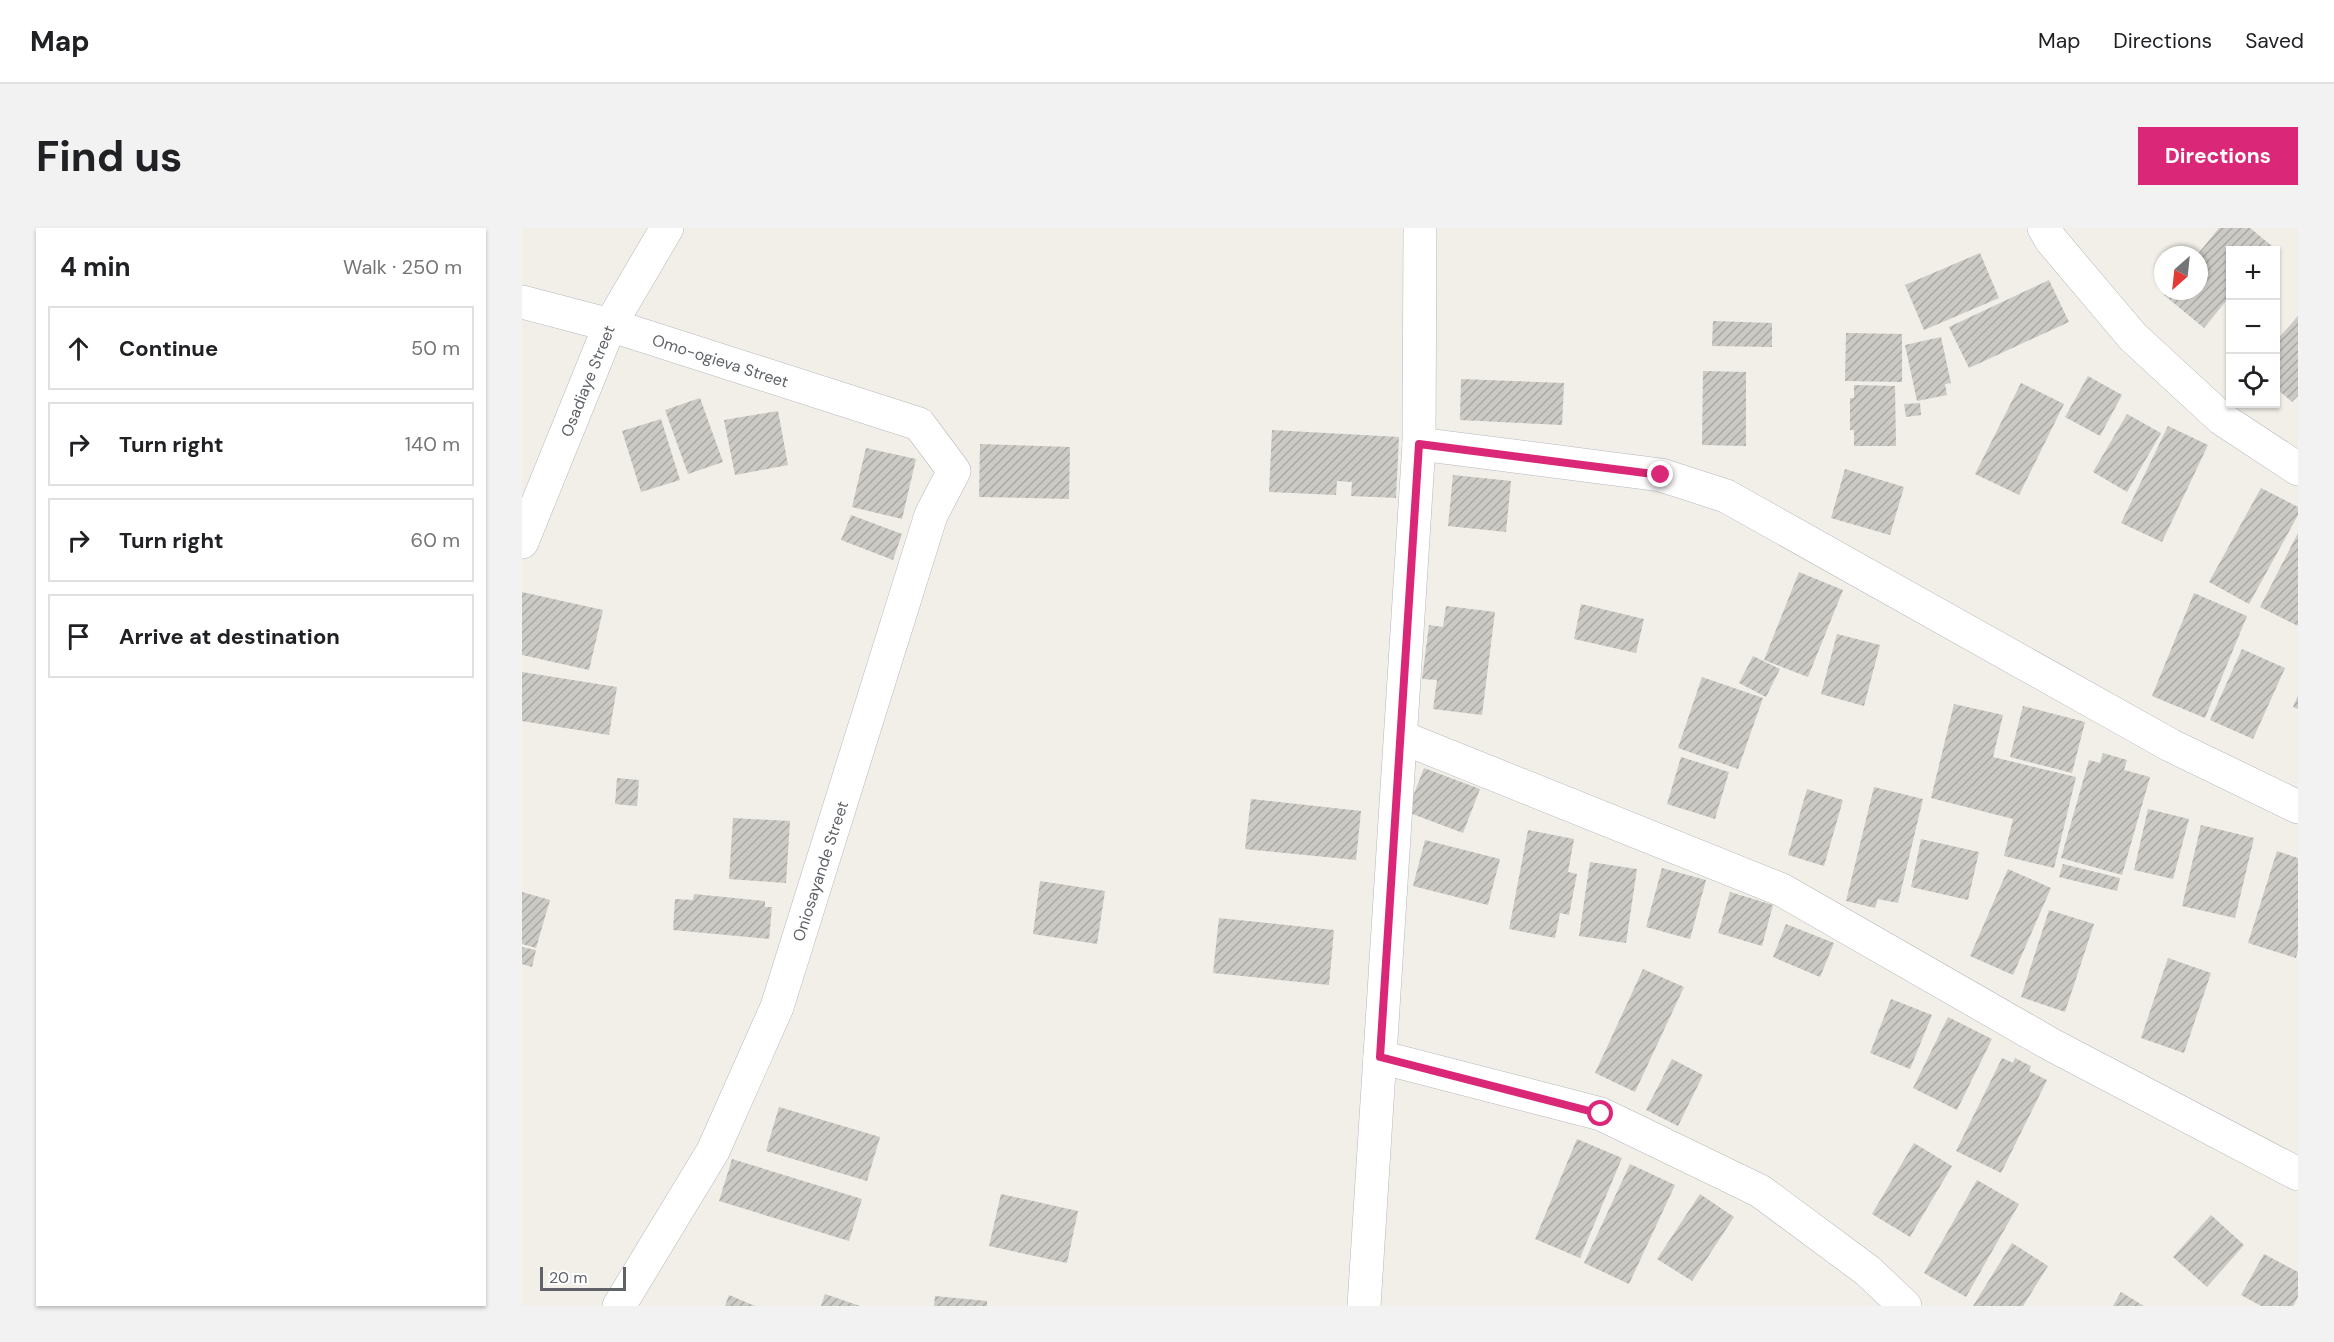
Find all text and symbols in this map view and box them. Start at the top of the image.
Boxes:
text: Map [30,23,90,60]
text: Map [2038,27,2080,55]
text: Directions [2113,27,2212,55]
text: Saved [2245,27,2304,55]
button: Directions [2138,127,2298,185]
text: Find us [36,129,182,184]
north arrow [2154,246,2208,300]
map controls [2226,246,2280,408]
button: + [2226,246,2280,300]
text: 4 min [60,250,131,284]
text: Walk · 250 m [343,254,462,280]
button: − [2226,300,2280,354]
street label: Osadiaye Street [556,322,620,440]
street label: Omo-ogieva Street [650,329,791,393]
icon: ahead [62,332,95,365]
text: Continue [119,334,218,363]
text: 50 m [411,335,460,361]
button: locate [2226,354,2280,408]
icon: right [62,428,95,461]
text: Turn right [119,430,224,459]
text: 140 m [405,431,460,457]
route end [1647,461,1673,487]
icon: right [62,524,95,557]
text: Turn right [119,526,224,555]
text: 60 m [411,527,460,553]
icon: arrive [62,620,95,653]
text: Arrive at destination [119,622,340,651]
street label: Oniosayande Street [788,798,853,944]
route start [1587,1100,1613,1126]
scale bar [540,1264,626,1292]
text: 20 m [549,1267,588,1288]

